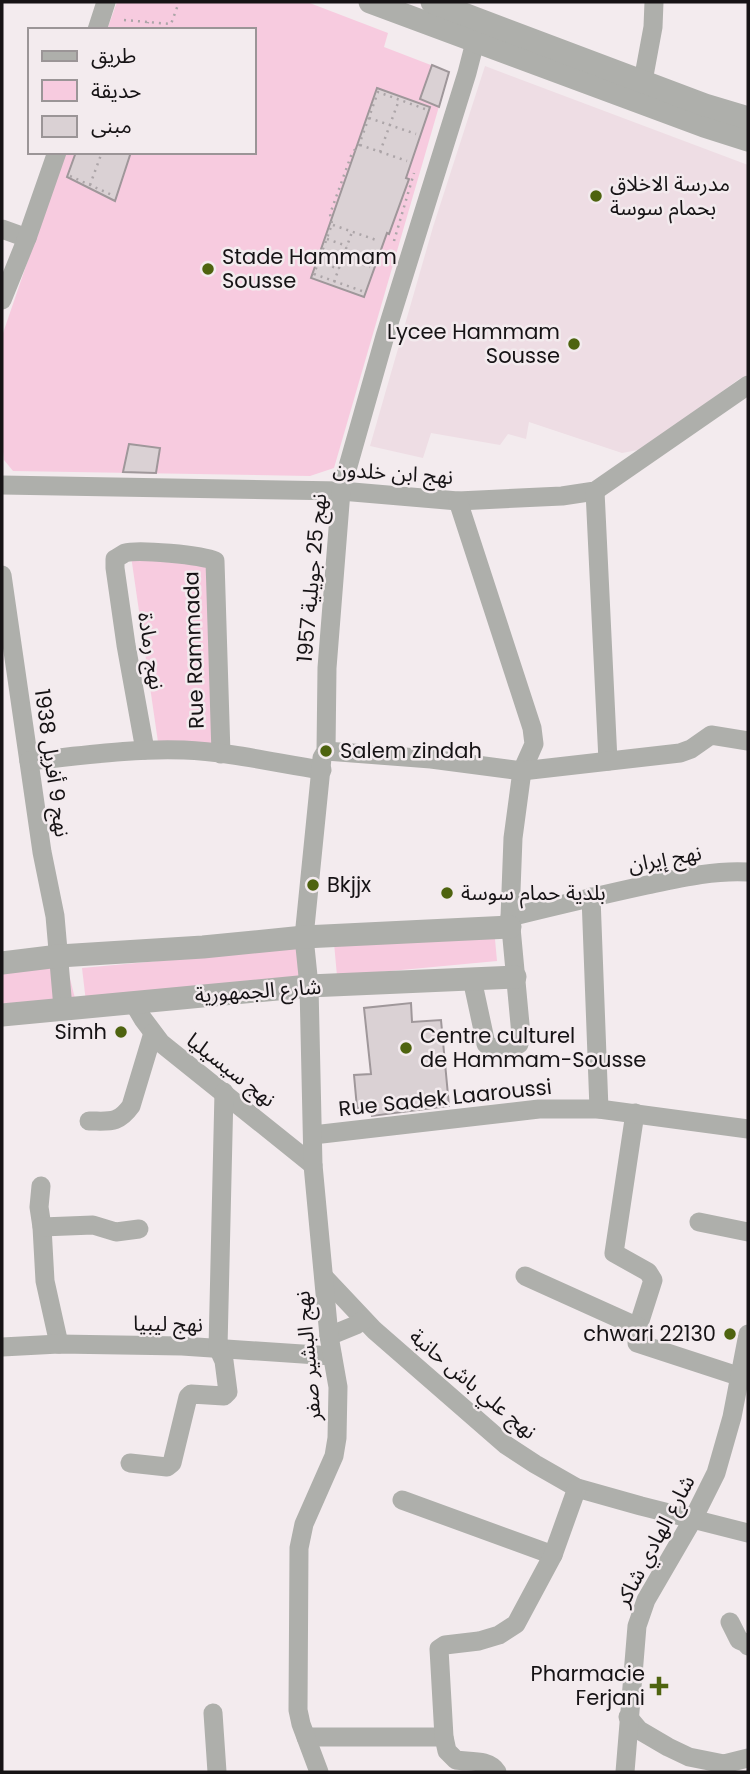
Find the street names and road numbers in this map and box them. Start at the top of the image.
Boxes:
street label: نهج ابن خلدون [332,454,454,492]
street label: نهج 25 جويلية 1957 [290,492,334,664]
street label: Rue Rammada [176,571,211,729]
street label: نهج رمادة [130,610,172,692]
street label: نهج 9 أفريل 1938 [27,687,77,839]
street label: نهج إيران [626,838,704,880]
street label: شارع الجمهورية [194,972,322,1010]
street label: نهج سيسيليا [180,1026,282,1114]
street label: Rue Sadek Laaroussi [337,1072,553,1123]
street label: نهج البشير صفر [287,1290,329,1423]
street label: نهج ليبيا [133,1308,203,1340]
street label: نهج علي باش حانبة [402,1322,543,1447]
street label: شارع الهادي شاكر [607,1470,703,1613]

